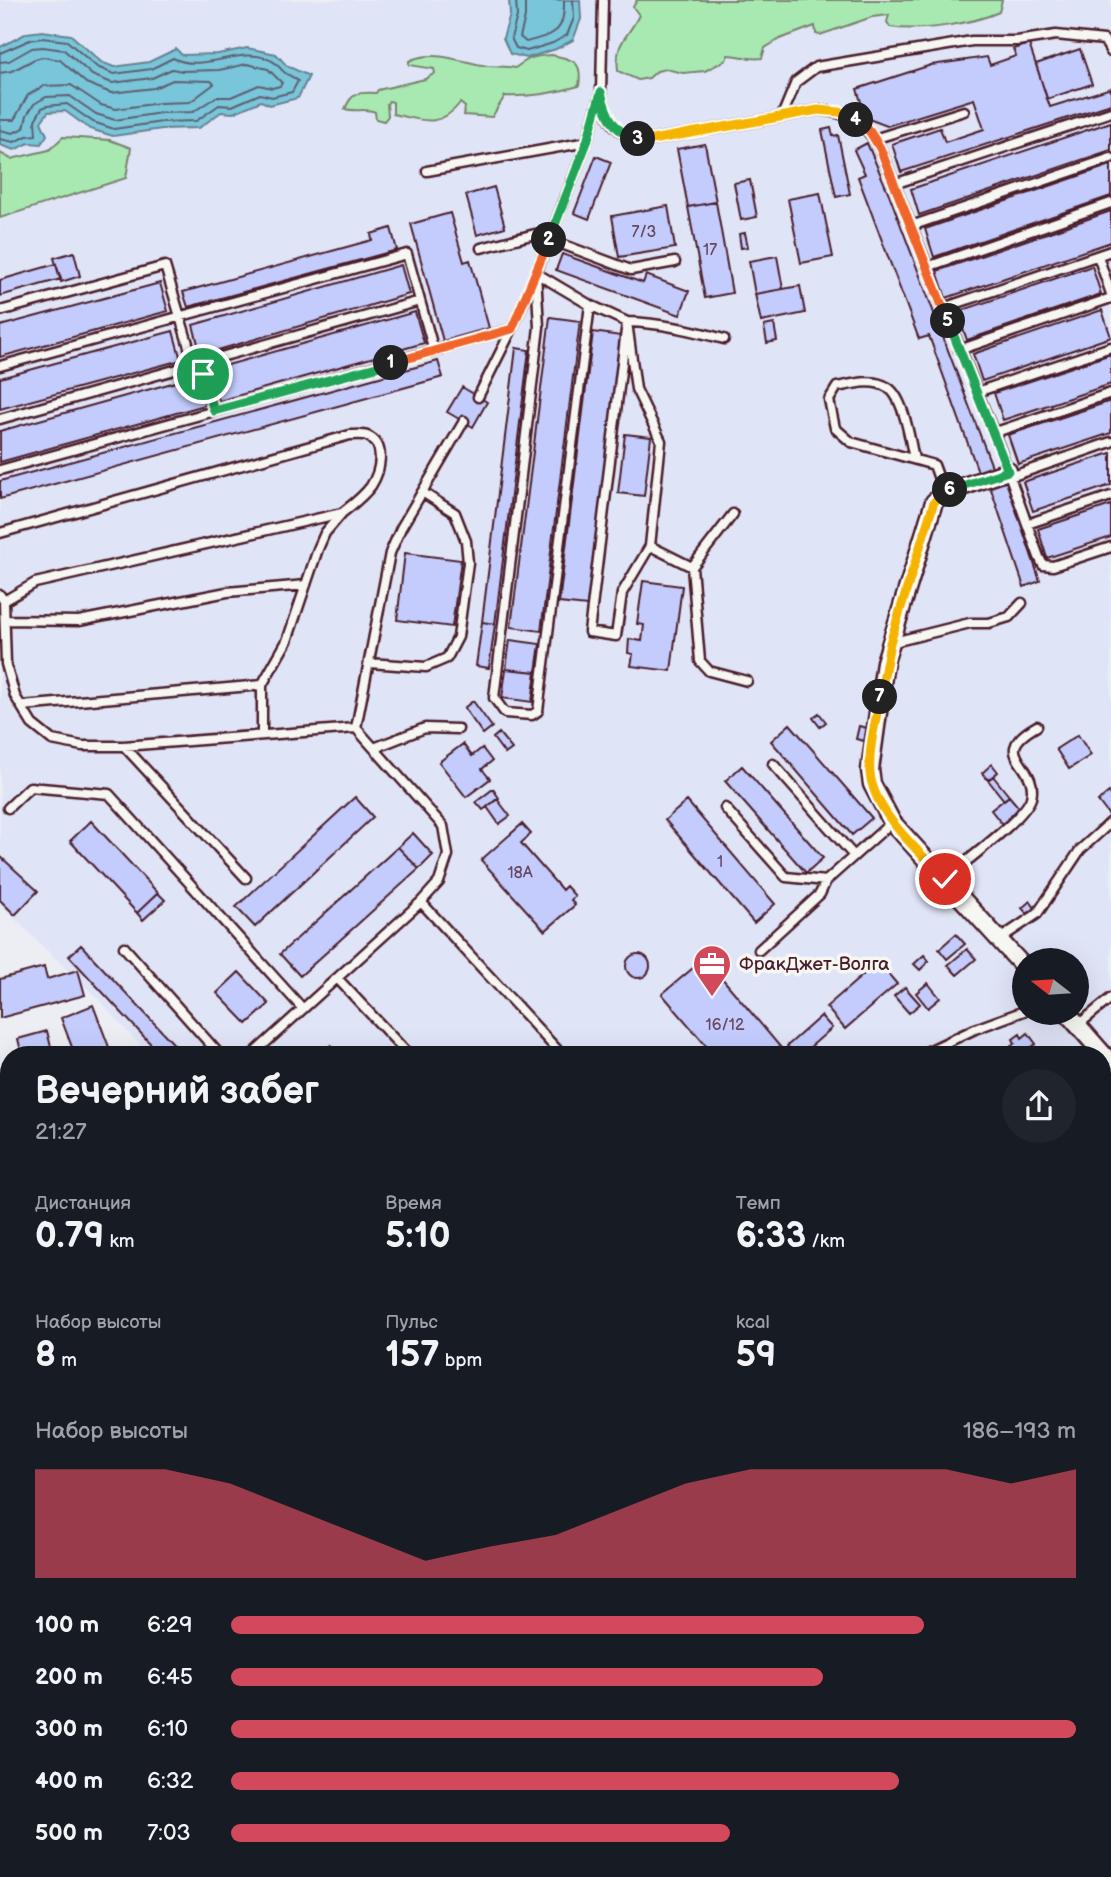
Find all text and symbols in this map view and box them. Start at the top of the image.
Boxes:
pin: 4 [838,102,874,138]
text: 4 [850,108,861,131]
pin: 3 [620,122,656,156]
text: 3 [632,127,643,150]
pin: 2 [532,222,566,258]
house number: 7/3 [632,223,657,242]
text: 2 [543,228,554,251]
house number: 17 [703,241,717,260]
pin: 5 [930,304,965,338]
text: 5 [942,309,953,332]
pin [173,344,233,404]
pin: 1 [374,346,408,380]
text: 1 [387,351,395,374]
icon: arrive [184,355,222,393]
pin: 6 [932,472,968,508]
text: 6 [944,478,955,501]
pin: 7 [862,680,898,714]
text: 7 [874,685,885,708]
pin [915,849,975,909]
house number: 1 [717,853,723,872]
icon: check [926,860,964,898]
house number: 18А [507,864,533,883]
office icon: ФракДжет-Волга [691,943,733,998]
north arrow [1012,948,1088,1026]
map controls [1012,948,1089,1025]
place label: ФракДжет-Волга [739,953,890,976]
house number: 16/12 [706,1016,745,1035]
text: Вечерний забег [35,1069,319,1114]
button: share [1002,1069,1076,1143]
text: 21:27 [35,1118,87,1146]
text: Дистанция [35,1192,131,1215]
text: Время [385,1192,442,1215]
text: Темп [736,1192,781,1215]
text: 0.79 [35,1215,104,1258]
text: 5:10 [385,1215,450,1258]
text: 6:33 [736,1215,806,1258]
text: km [104,1230,135,1253]
text: /km [806,1230,845,1253]
text: Набор высоты [35,1311,161,1334]
text: Пульс [385,1311,438,1334]
text: kcal [736,1311,770,1334]
text: 8 [35,1334,56,1377]
text: 157 [385,1334,440,1377]
text: 59 [736,1334,776,1377]
text: m [56,1349,77,1372]
text: bpm [440,1349,482,1372]
text: Набор высоты [35,1417,188,1445]
text: 186–193 m [963,1417,1076,1445]
text: 100 m [35,1611,99,1639]
text: 6:29 [147,1611,193,1639]
text: 200 m [35,1663,103,1691]
text: 6:45 [147,1663,193,1691]
text: 300 m [35,1715,103,1743]
text: 6:10 [147,1715,188,1743]
text: 400 m [35,1767,103,1795]
text: 6:32 [147,1767,193,1795]
text: 500 m [35,1819,103,1847]
text: 7:03 [147,1819,191,1847]

